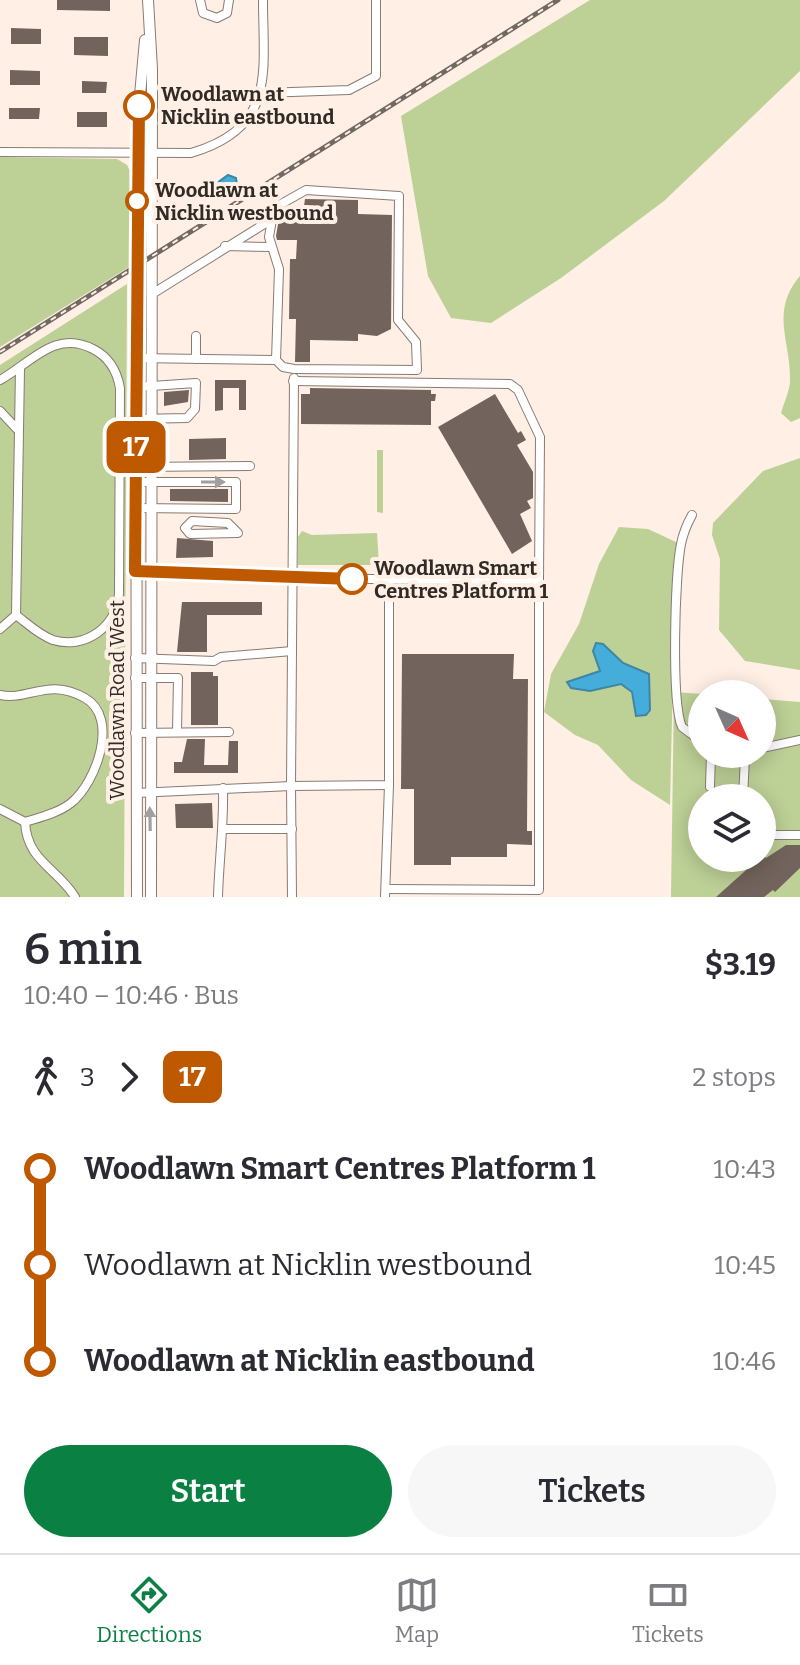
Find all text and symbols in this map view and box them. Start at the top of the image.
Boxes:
place label: Woodlawn at Nicklin eastbound [161,82,335,129]
marker: Woodlawn at Nicklin eastbound [124,91,154,121]
place label: Woodlawn at Nicklin westbound [155,178,334,225]
marker: Woodlawn at Nicklin westbound [126,190,148,212]
line badge: 17 [100,421,172,473]
text: 17 [123,430,149,463]
one-way arrow [201,476,226,488]
place label: Woodlawn Smart Centres Platform 1 [374,556,548,603]
marker: Woodlawn Smart Centres Platform 1 [337,564,367,594]
street label: Woodlawn Road West [105,600,129,800]
north arrow [688,680,776,768]
map controls [688,680,776,872]
button: layers [688,784,776,872]
one-way arrow [144,806,156,831]
text: 6 min [24,923,142,976]
text: $3.19 [705,947,776,983]
text: 10:40 – 10:46 · Bus [24,980,239,1011]
icon: walk [24,1055,68,1099]
icon: forward [107,1055,151,1099]
text: 17 [179,1060,206,1093]
text: 3 [80,1062,95,1093]
text: 2 stops [692,1062,776,1093]
text: Woodlawn Smart Centres Platform 1 [84,1151,596,1187]
text: 10:43 [713,1154,776,1185]
text: Woodlawn at Nicklin westbound [84,1247,532,1283]
text: 10:45 [714,1250,776,1281]
text: Woodlawn at Nicklin eastbound [84,1343,535,1379]
text: 10:46 [713,1346,776,1377]
button: Start [24,1445,392,1537]
button: Tickets [408,1445,776,1537]
tab: Directions [96,1573,202,1648]
tab: Map [395,1573,439,1648]
tab: Tickets [632,1573,704,1648]

